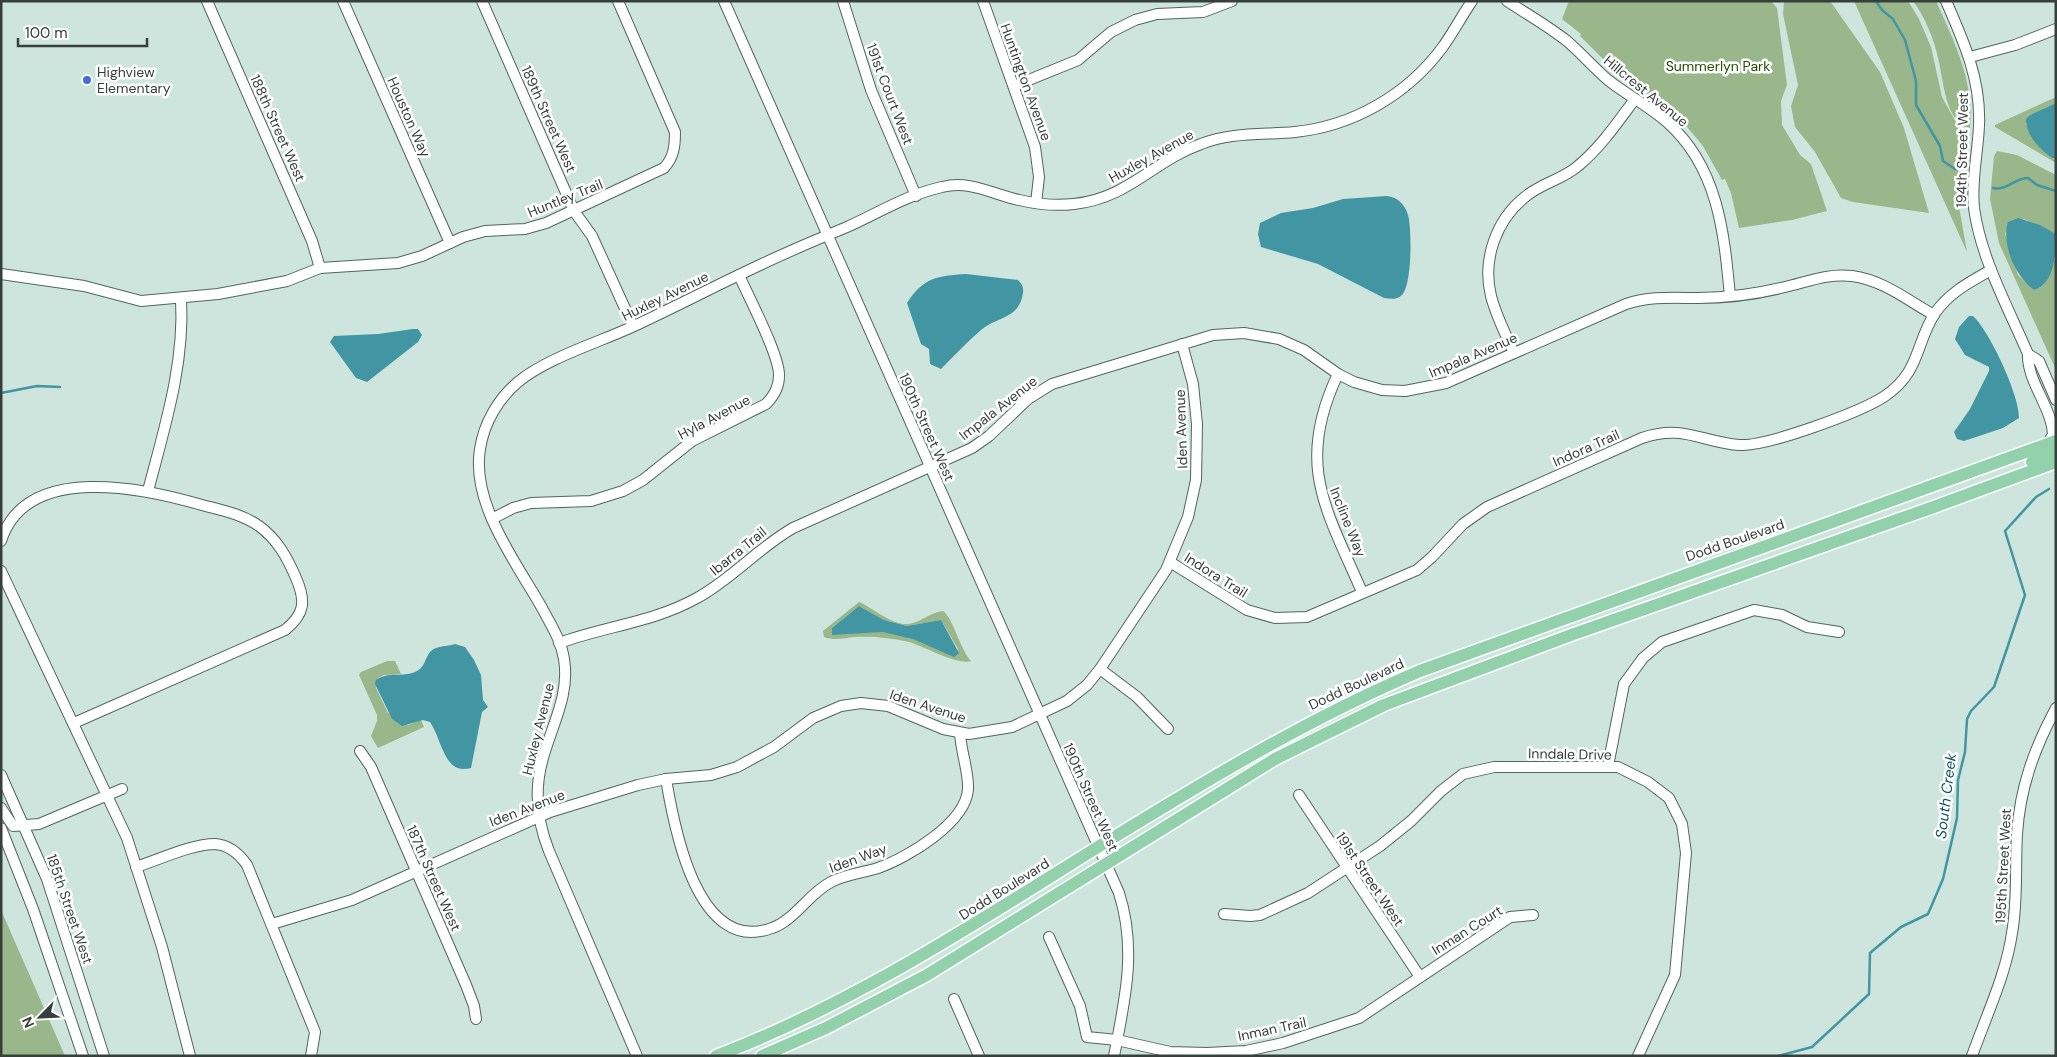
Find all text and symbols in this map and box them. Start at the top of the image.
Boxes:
scale bar [18,15,146,47]
street label: Huntington Avenue [996,21,1056,143]
text: 100 m [25,23,68,43]
street label: 191st Court West [862,41,918,147]
street label: Hillcrest Avenue [1600,51,1692,131]
park label: Summerlyn Park [1666,57,1770,75]
place label: Highview Elementary [97,63,171,97]
street label: 189th Street West [517,63,581,175]
street label: 188th Street West [246,72,310,184]
marker: Highview Elementary [81,74,93,86]
street label: Houston Way [383,74,435,160]
street label: 194th Street West [1952,92,1972,208]
street label: Huxley Avenue [1105,125,1197,187]
street label: Huntley Trail [525,175,605,221]
street label: Huxley Avenue [619,267,711,325]
street label: Impala Avenue [1426,328,1520,382]
street label: 190th Street West [895,370,959,484]
street label: Impala Avenue [955,372,1041,444]
street label: Iden Avenue [1171,389,1191,469]
street label: Hyla Avenue [675,390,753,444]
street label: Indora Trail [1550,425,1622,471]
street label: Incline Way [1326,485,1370,560]
street label: Dodd Boulevard [1683,515,1787,565]
street label: Ibarra Trail [706,523,770,579]
street label: Indora Trail [1181,548,1251,602]
street label: Dodd Boulevard [1305,654,1407,714]
street label: Huxley Avenue [518,681,558,777]
street label: Iden Avenue [887,685,969,727]
street label: 190th Street West [1059,740,1123,854]
street label: Inndale Drive [1528,744,1612,764]
water label: South Creek [1931,752,1961,840]
street label: Iden Avenue [487,785,567,831]
street label: 195th Street West [1991,808,2015,924]
street label: 187th Street West [403,822,465,934]
street label: 191st Street West [1332,829,1408,929]
street label: Iden Way [827,839,889,877]
street label: 185th Street West [43,852,97,966]
street label: Dodd Boulevard [956,854,1052,924]
street label: Inman Court [1428,901,1506,959]
north arrow [15,992,65,1042]
street label: Inman Trail [1236,1013,1308,1045]
text: N [18,1014,38,1031]

